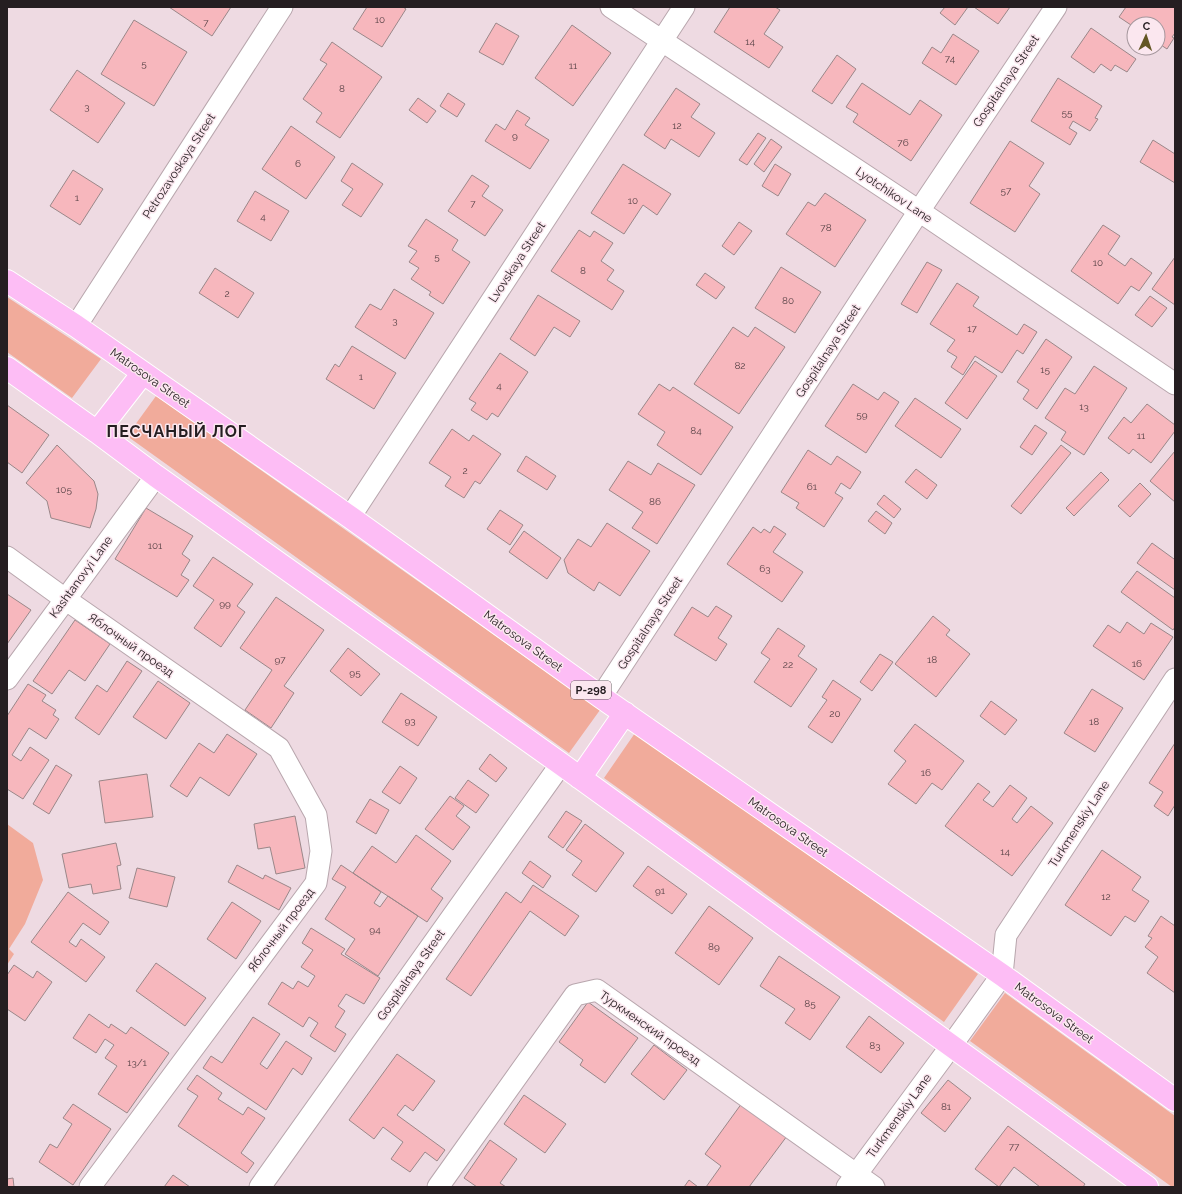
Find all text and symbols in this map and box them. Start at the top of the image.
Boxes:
house number: 10 [375,14,385,25]
north arrow [1126,16,1166,56]
house number: 7 [203,17,209,28]
text: С [1142,20,1151,33]
street label: Gospitalnaya Street [970,32,1042,130]
house number: 14 [745,36,755,47]
house number: 74 [945,53,956,64]
house number: 5 [141,58,147,69]
house number: 11 [569,60,578,71]
house number: 8 [339,83,345,94]
house number: 3 [84,101,90,112]
house number: 55 [1062,107,1073,118]
street label: Petrozavoskaya Street [140,111,218,221]
house number: 12 [672,120,682,131]
house number: 9 [512,130,518,141]
house number: 76 [897,137,909,148]
house number: 6 [295,158,301,169]
street label: Lyotchikov Lane [853,164,935,226]
house number: 57 [1001,185,1012,196]
house number: 1 [75,192,80,203]
house number: 10 [628,195,638,206]
house number: 7 [470,198,476,209]
house number: 4 [260,211,266,222]
street label: Lvovskaya Street [486,219,548,305]
house number: 78 [820,222,832,233]
house number: 5 [434,251,440,262]
house number: 10 [1093,257,1103,268]
house number: 8 [580,265,586,276]
house number: 2 [224,288,230,299]
house number: 80 [782,295,794,306]
street label: Gospitalnaya Street [793,302,863,400]
house number: 3 [392,315,398,326]
house number: 17 [967,323,977,334]
street label: Matrosova Street [107,345,193,411]
house number: 82 [734,360,746,371]
house number: 15 [1040,364,1050,375]
house number: 1 [359,371,364,382]
house number: 4 [496,380,502,391]
house number: 13 [1079,401,1089,412]
house number: 59 [856,409,868,420]
district label: ПЕСЧАНЫЙ ЛОГ [107,422,247,441]
house number: 84 [690,425,702,436]
house number: 11 [1137,430,1146,441]
house number: 2 [462,465,468,476]
house number: 61 [807,481,818,492]
house number: 105 [56,484,72,495]
house number: 86 [649,496,661,507]
street label: Kashtanovyi Lane [47,533,115,621]
house number: 101 [148,540,163,551]
house number: 63 [759,563,771,574]
street label: Gospitalnaya Street [615,574,685,672]
house number: 99 [219,598,231,609]
street label: Matrosova Street [481,608,565,674]
street label: Яблочный проезд [86,610,177,680]
house number: 97 [274,654,286,665]
house number: 18 [927,654,937,665]
house number: 16 [1132,658,1142,669]
house number: 22 [783,659,793,670]
house number: 95 [349,667,361,678]
road number: Р-298 [571,681,611,699]
house number: 20 [829,708,841,719]
house number: 93 [404,715,416,726]
house number: 18 [1089,716,1099,727]
house number: 16 [921,767,931,778]
street label: Turkmenskiy Lane [1046,778,1112,870]
street label: Matrosova Street [745,794,831,860]
house number: 14 [1000,846,1010,857]
street label: Яблочный проезд [245,885,317,975]
house number: 91 [655,885,666,896]
house number: 12 [1101,891,1111,902]
house number: 94 [369,924,381,935]
street label: Gospitalnaya Street [374,927,448,1023]
house number: 89 [708,941,720,952]
street label: Matrosova Street [1012,980,1096,1046]
street label: Туркменский проезд [597,988,703,1068]
house number: 85 [804,998,816,1009]
house number: 83 [869,1040,881,1051]
house number: 13/1 [127,1057,148,1068]
street label: Turkmenskiy Lane [864,1071,934,1161]
house number: 81 [941,1101,952,1112]
house number: 77 [1009,1141,1020,1152]

